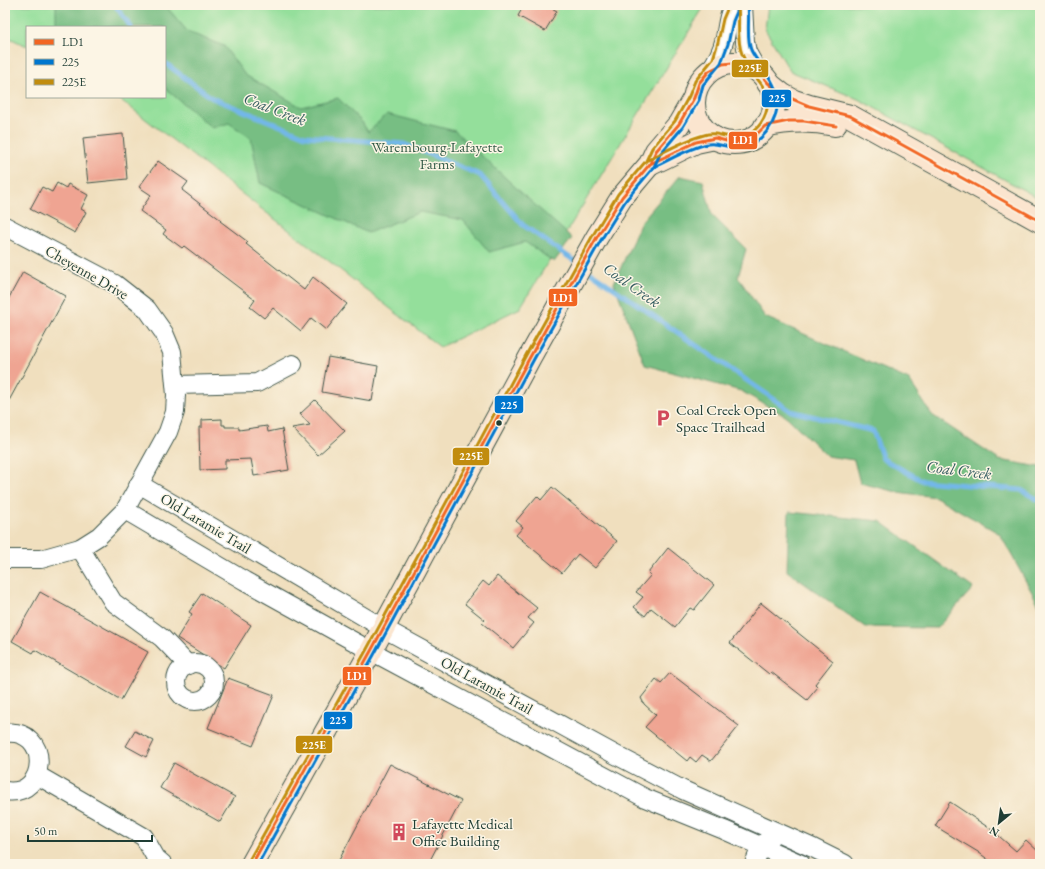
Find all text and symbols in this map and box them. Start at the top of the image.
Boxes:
legend [26,26,166,98]
text: LD1 [62,34,84,50]
text: 225 [62,54,80,70]
line badge: 225E [731,59,769,78]
text: 225E [738,61,763,75]
text: 225E [62,74,86,90]
water label: Coal Creek [241,87,310,131]
line badge: 225 [761,89,792,108]
text: 225 [768,91,786,105]
line badge: LD1 [728,131,758,150]
text: LD1 [733,133,754,147]
park label: Warembourg-Lafayette Farms [371,137,503,173]
street label: Cheyenne Drive [42,241,132,304]
water label: Coal Creek [599,258,665,313]
line badge: LD1 [548,288,578,307]
text: LD1 [553,291,574,305]
line badge: 225 [494,395,524,414]
text: 225 [500,398,518,412]
place label: Coal Creek Open Space Trailhead [676,400,777,436]
parking icon: Coal Creek Open Space Trailhead [653,408,673,428]
unlabelled marker [494,418,504,428]
line badge: 225E [452,447,490,466]
text: 225E [459,449,484,463]
water label: Coal Creek [925,456,993,484]
street label: Old Laramie Trail [157,488,255,558]
street label: Old Laramie Trail [438,652,537,718]
line badge: LD1 [342,666,372,686]
text: LD1 [347,669,368,683]
line badge: 225 [323,711,353,730]
text: 225 [329,713,347,727]
line badge: 225E [295,735,333,754]
text: 225E [302,738,327,752]
north arrow [979,803,1019,843]
place label: Lafayette Medical Office Building [412,814,513,850]
scale bar [28,817,152,843]
building icon: Lafayette Medical Office Building [389,822,409,842]
text: 50 m [34,823,58,839]
text: N [987,823,1001,840]

